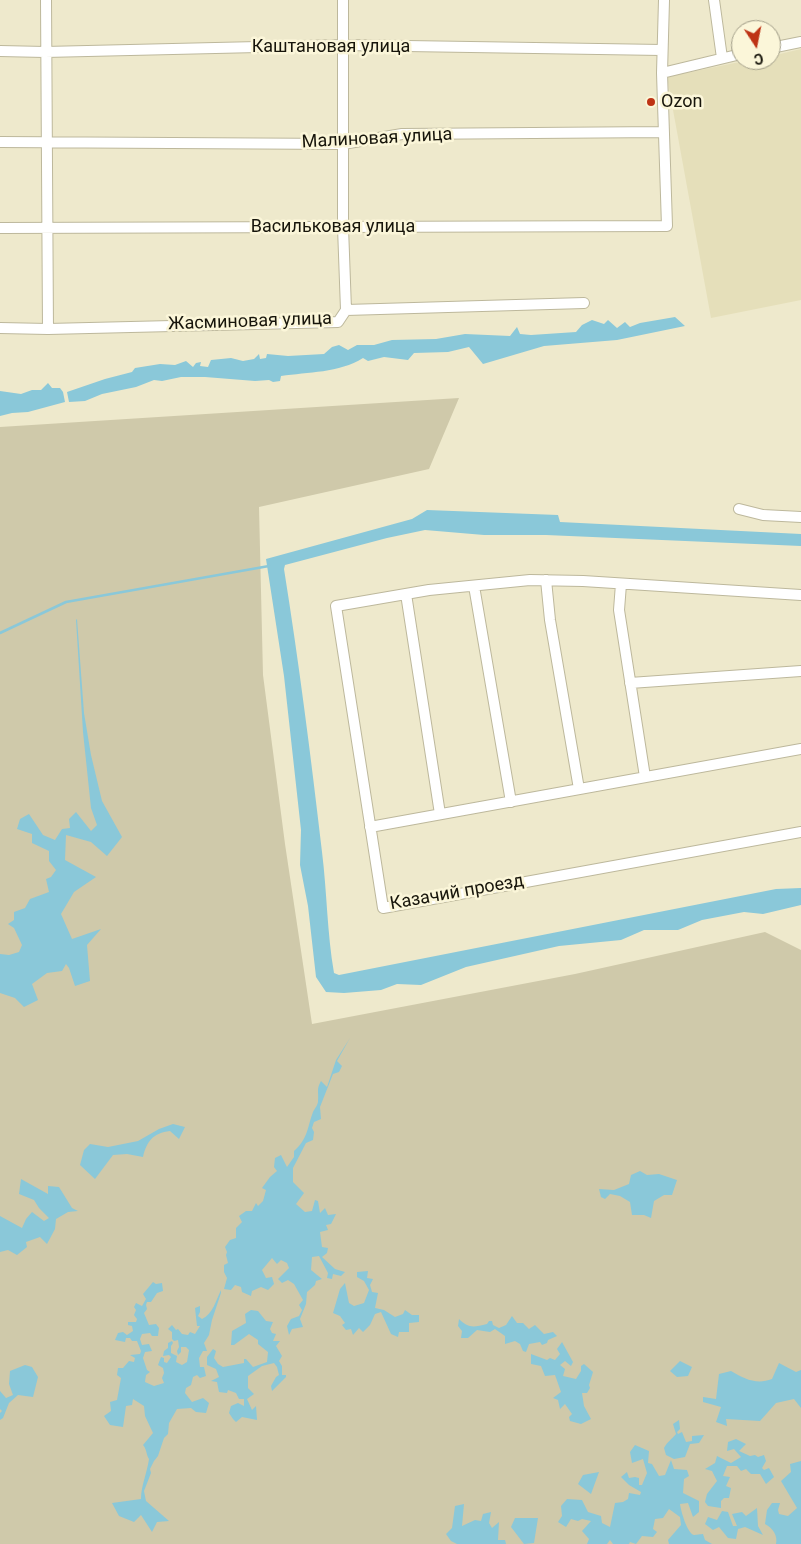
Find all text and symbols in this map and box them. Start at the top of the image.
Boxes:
north arrow [731,20,781,70]
street label: Каштановая улица [252,36,410,58]
text: С [753,50,765,67]
place label: Ozon [661,91,702,113]
marker: Ozon [645,96,657,108]
street label: Малиновая улица [301,124,453,154]
street label: Васильковая улица [251,216,415,238]
street label: Жасминовая улица [168,308,332,336]
street label: Казачий проезд [388,871,526,915]

